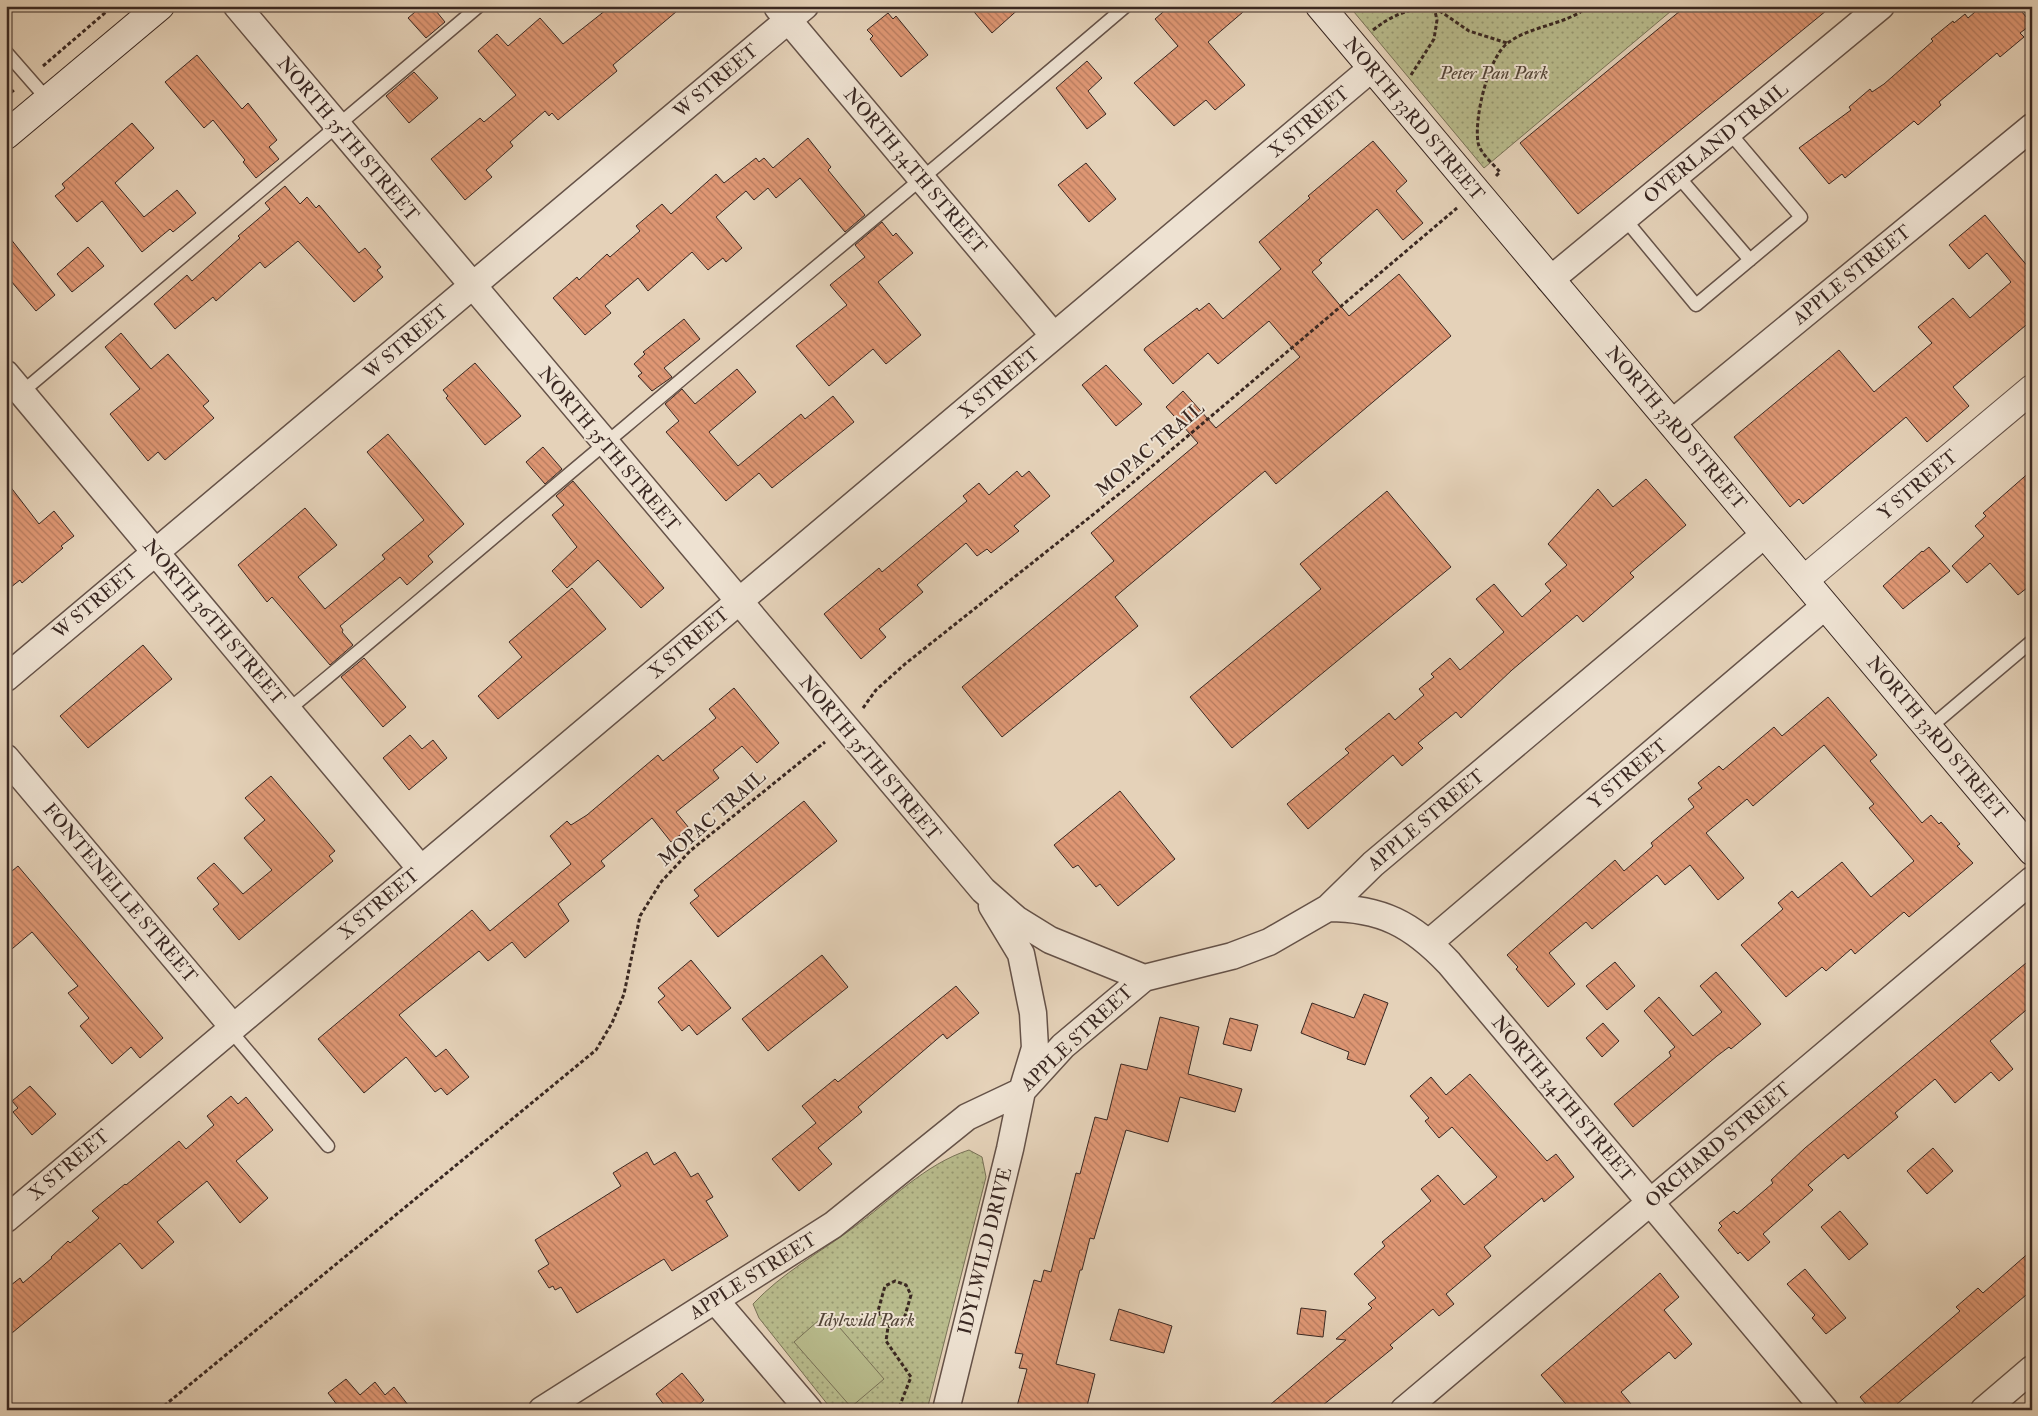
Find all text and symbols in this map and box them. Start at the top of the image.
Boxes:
street label: NORTH 33RD STREET [1338,32,1490,206]
street label: W STREET [668,39,763,124]
street label: NORTH 35TH STREET [272,52,424,226]
park label: Peter Pan Park [1439,61,1549,85]
street label: OVERLAND TRAIL [1639,77,1793,209]
street label: X STREET [1264,81,1354,163]
street label: NORTH 34TH STREET [838,83,992,259]
street label: APPLE STREET [1787,220,1916,331]
street label: W STREET [358,300,453,385]
street label: NORTH 33RD STREET [1600,341,1752,515]
street label: X STREET [954,342,1044,424]
street label: NORTH 35TH STREET [533,362,685,536]
street label: MOPAC TRAIL [1091,396,1210,502]
street label: Y STREET [1873,445,1963,525]
street label: NORTH 36TH STREET [138,534,290,710]
street label: W STREET [47,560,142,645]
street label: X STREET [644,602,734,684]
street label: NORTH 33RD STREET [1861,651,2013,825]
street label: NORTH 35TH STREET [794,671,946,845]
street label: Y STREET [1583,734,1673,814]
street label: APPLE STREET [1362,764,1489,877]
street label: MOPAC TRAIL [653,765,771,871]
street label: FONTENELLE STREET [38,798,202,988]
street label: X STREET [334,863,424,945]
street label: APPLE STREET [1015,980,1138,1097]
street label: NORTH 34TH STREET [1486,1011,1640,1187]
street label: ORCHARD STREET [1640,1077,1796,1213]
street label: X STREET [24,1124,114,1206]
street label: IDYLWILD DRIVE [953,1164,1017,1337]
street label: APPLE STREET [684,1227,821,1325]
park label: Idylwild Park [816,1308,915,1332]

